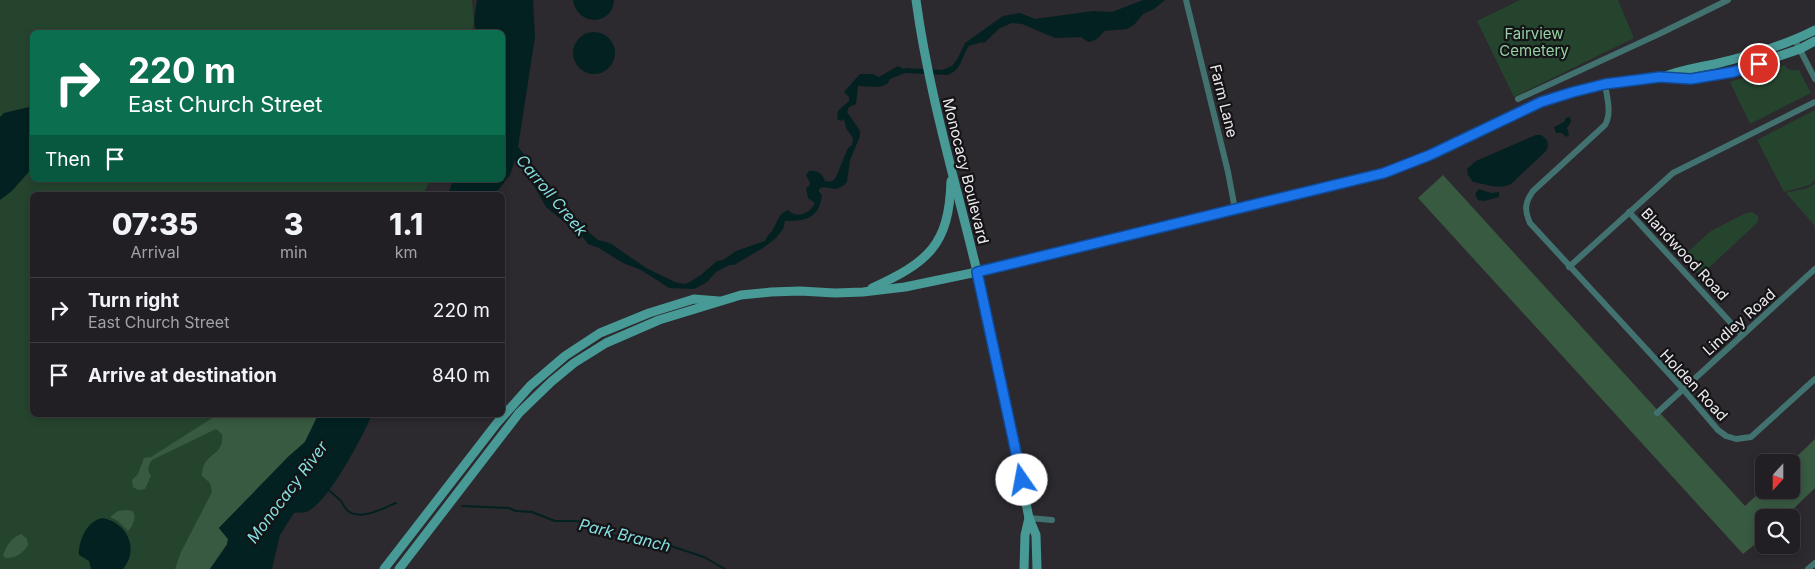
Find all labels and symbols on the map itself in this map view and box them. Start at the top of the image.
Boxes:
park label: Fairview Cemetery [1499,24,1569,60]
pin [1738,43,1780,85]
street label: Farm Lane [1206,62,1242,140]
street label: Monocacy Boulevard [939,96,993,246]
water label: Carroll Creek [512,150,592,240]
street label: Blandwood Road [1637,204,1733,304]
street label: Lindley Road [1699,284,1779,360]
street label: Holden Road [1656,345,1732,425]
water label: Monocacy River [242,436,332,547]
position arrow [995,453,1047,505]
north arrow [1755,454,1800,499]
water label: Park Branch [577,514,673,556]

